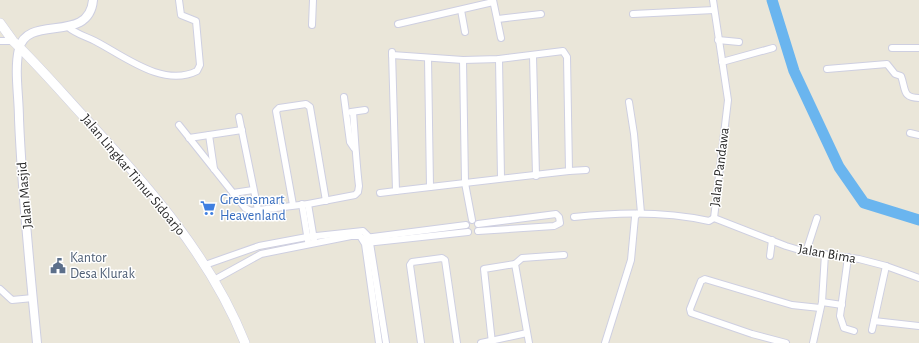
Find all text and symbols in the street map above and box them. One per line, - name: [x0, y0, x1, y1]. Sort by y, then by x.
- street label: Jalan Lingkar Timur Sidoarjo: [78, 112, 188, 238]
- street label: Jalan Pandawa: [708, 126, 732, 207]
- street label: Jalan Masjid: [15, 161, 35, 229]
- place label: Greensmart Heavenland: [220, 193, 286, 223]
- supermarket icon: Greensmart Heavenland: [199, 199, 217, 217]
- street label: Jalan Bima: [797, 242, 858, 266]
- place label: Kantor Desa Klurak: [70, 251, 135, 281]
- public building icon: Kantor Desa Klurak: [49, 257, 67, 275]

